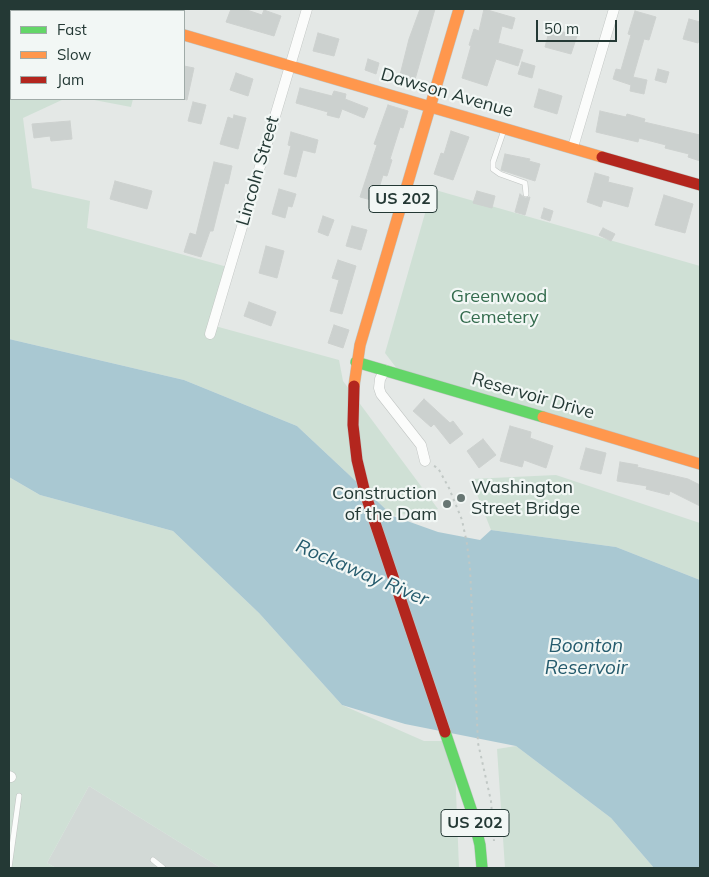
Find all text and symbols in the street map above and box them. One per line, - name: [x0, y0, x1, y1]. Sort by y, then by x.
- legend: [10, 10, 185, 100]
- scale bar: [539, 10, 620, 42]
- text: 50 m: [544, 19, 579, 38]
- text: Fast: [57, 20, 87, 39]
- text: Slow: [57, 45, 91, 64]
- street label: Dawson Avenue: [378, 64, 516, 122]
- text: Jam: [57, 70, 84, 89]
- street label: Lincoln Street: [232, 114, 284, 228]
- road number: US 202: [369, 185, 437, 212]
- park label: Greenwood Cemetery: [451, 286, 547, 328]
- street label: Reservoir Drive: [469, 368, 597, 424]
- place label: Washington Street Bridge: [471, 477, 580, 520]
- place label: Construction of the Dam: [332, 483, 437, 526]
- marker: Washington Street Bridge: [455, 492, 467, 504]
- marker: Construction of the Dam: [441, 498, 453, 510]
- water label: Rockaway River: [292, 535, 432, 611]
- water label: Boonton Reservoir: [545, 635, 627, 679]
- road number: US 202: [441, 810, 509, 836]

